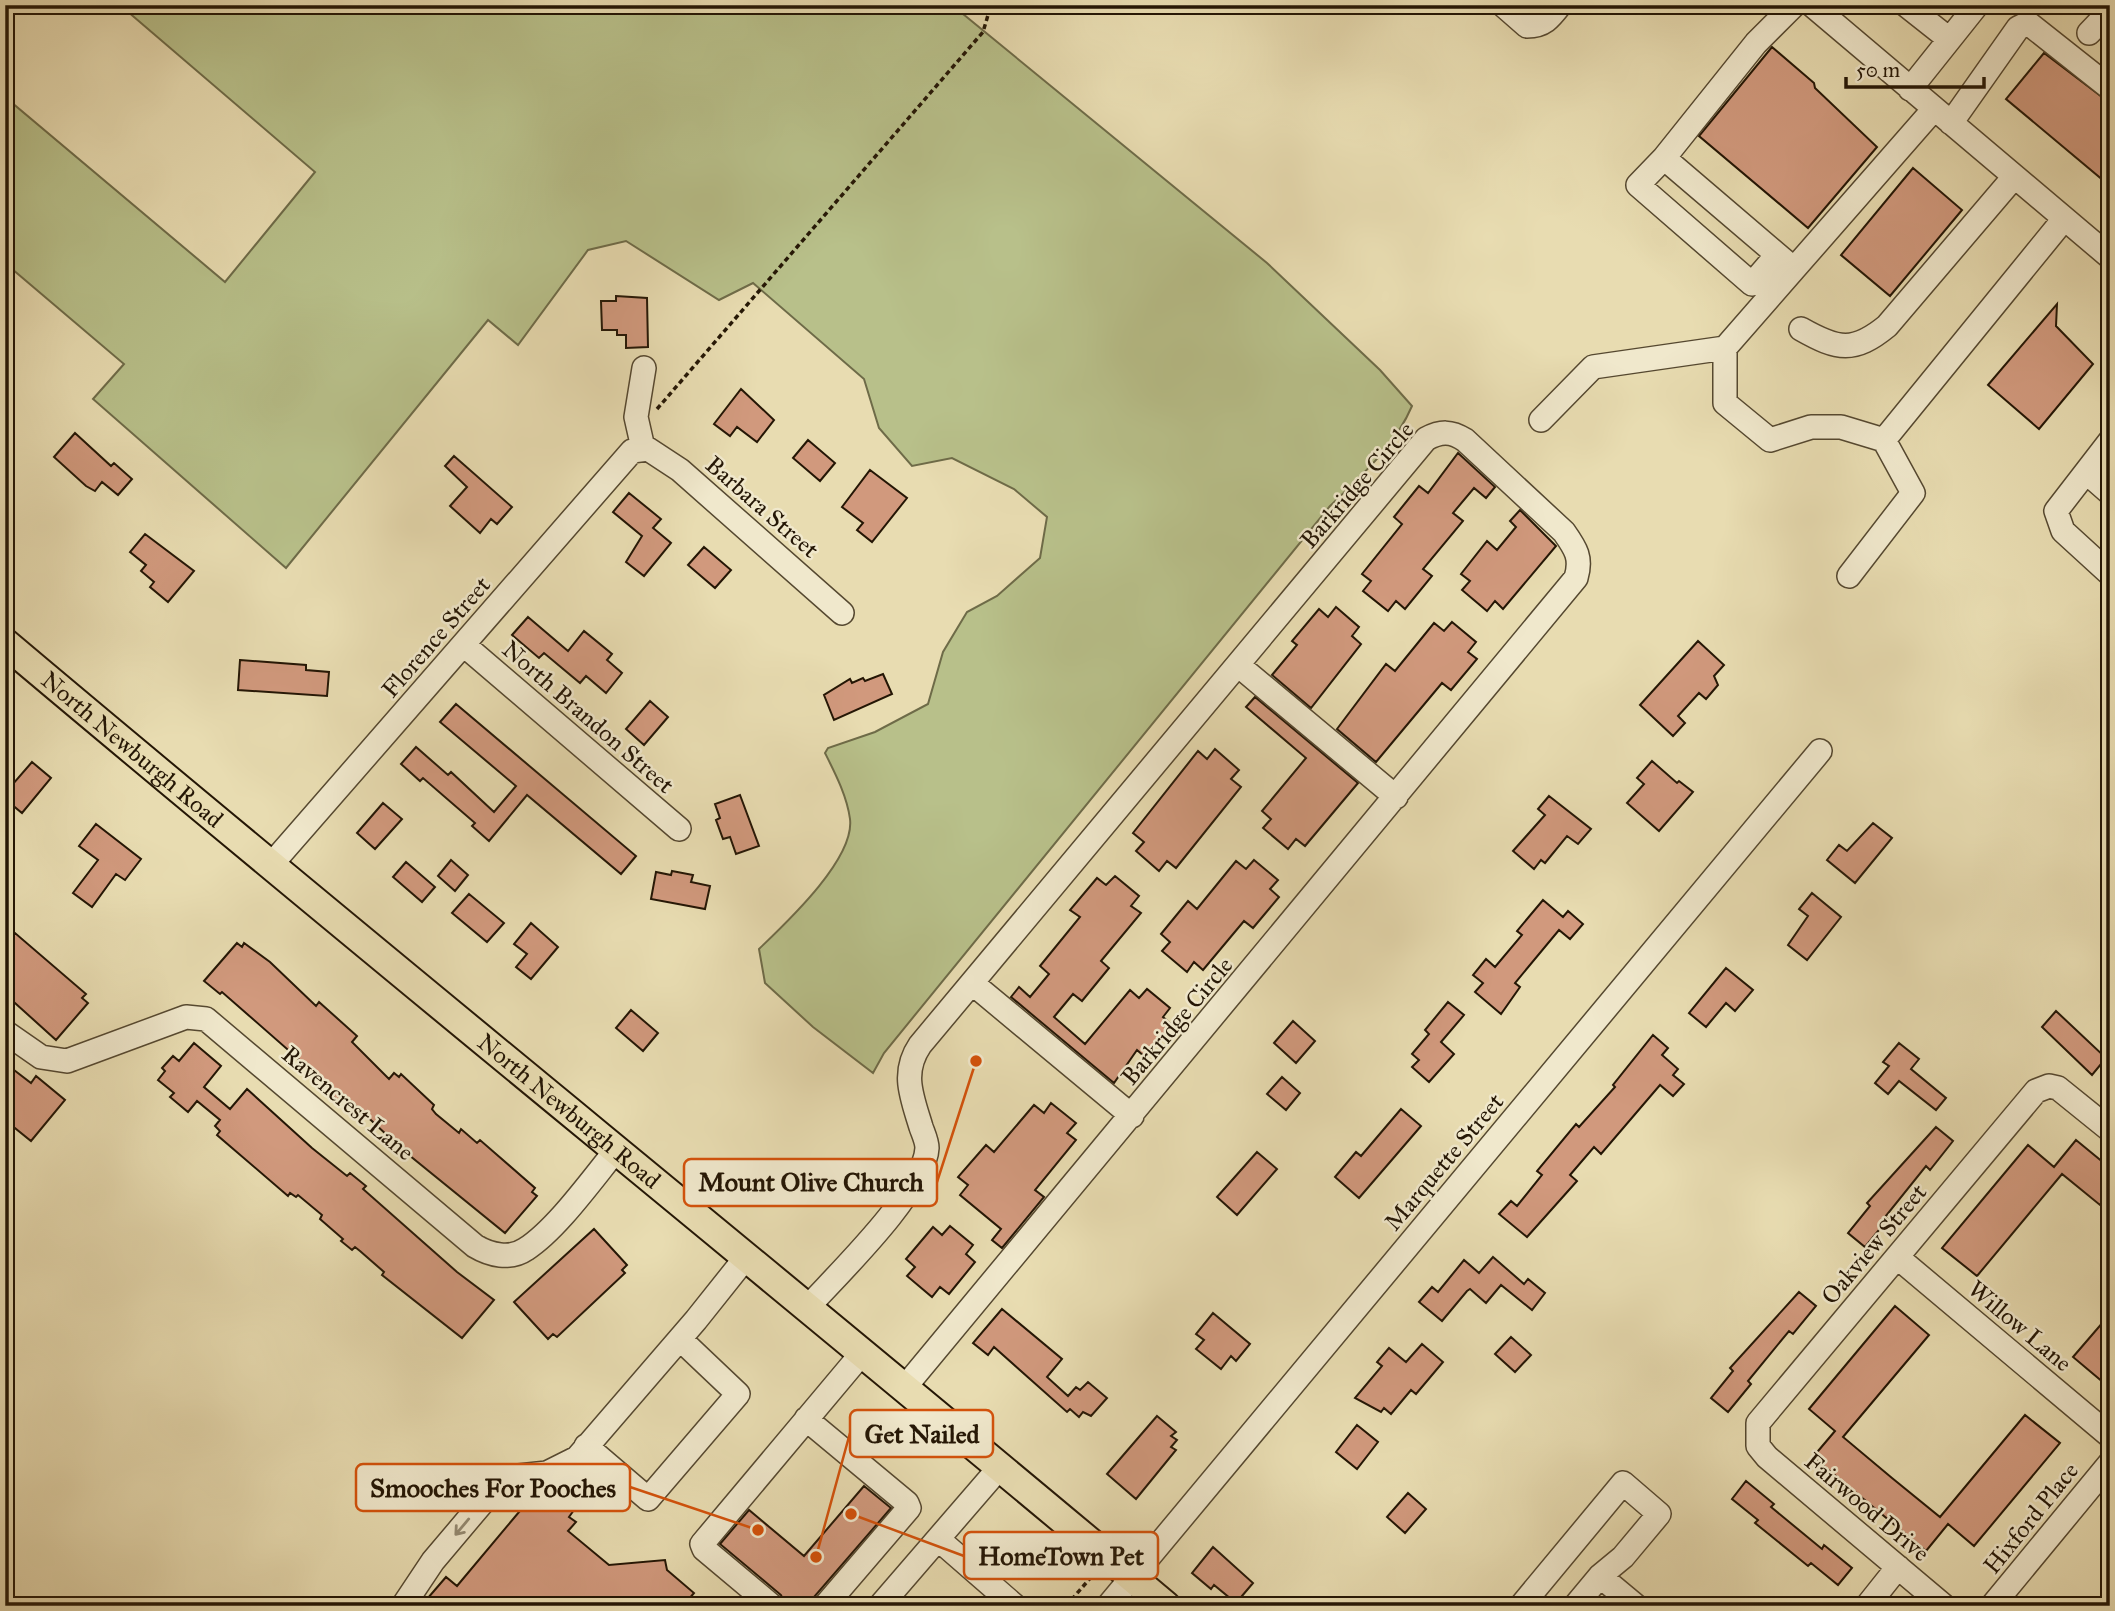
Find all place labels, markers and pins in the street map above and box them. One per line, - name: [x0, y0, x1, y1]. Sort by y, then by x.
- callout: Mount Olive Church: [684, 1159, 937, 1206]
- callout: Get Nailed: [850, 1410, 993, 1457]
- callout: Smooches For Pooches: [356, 1464, 630, 1511]
- callout: HomeTown Pet: [964, 1532, 1158, 1579]

